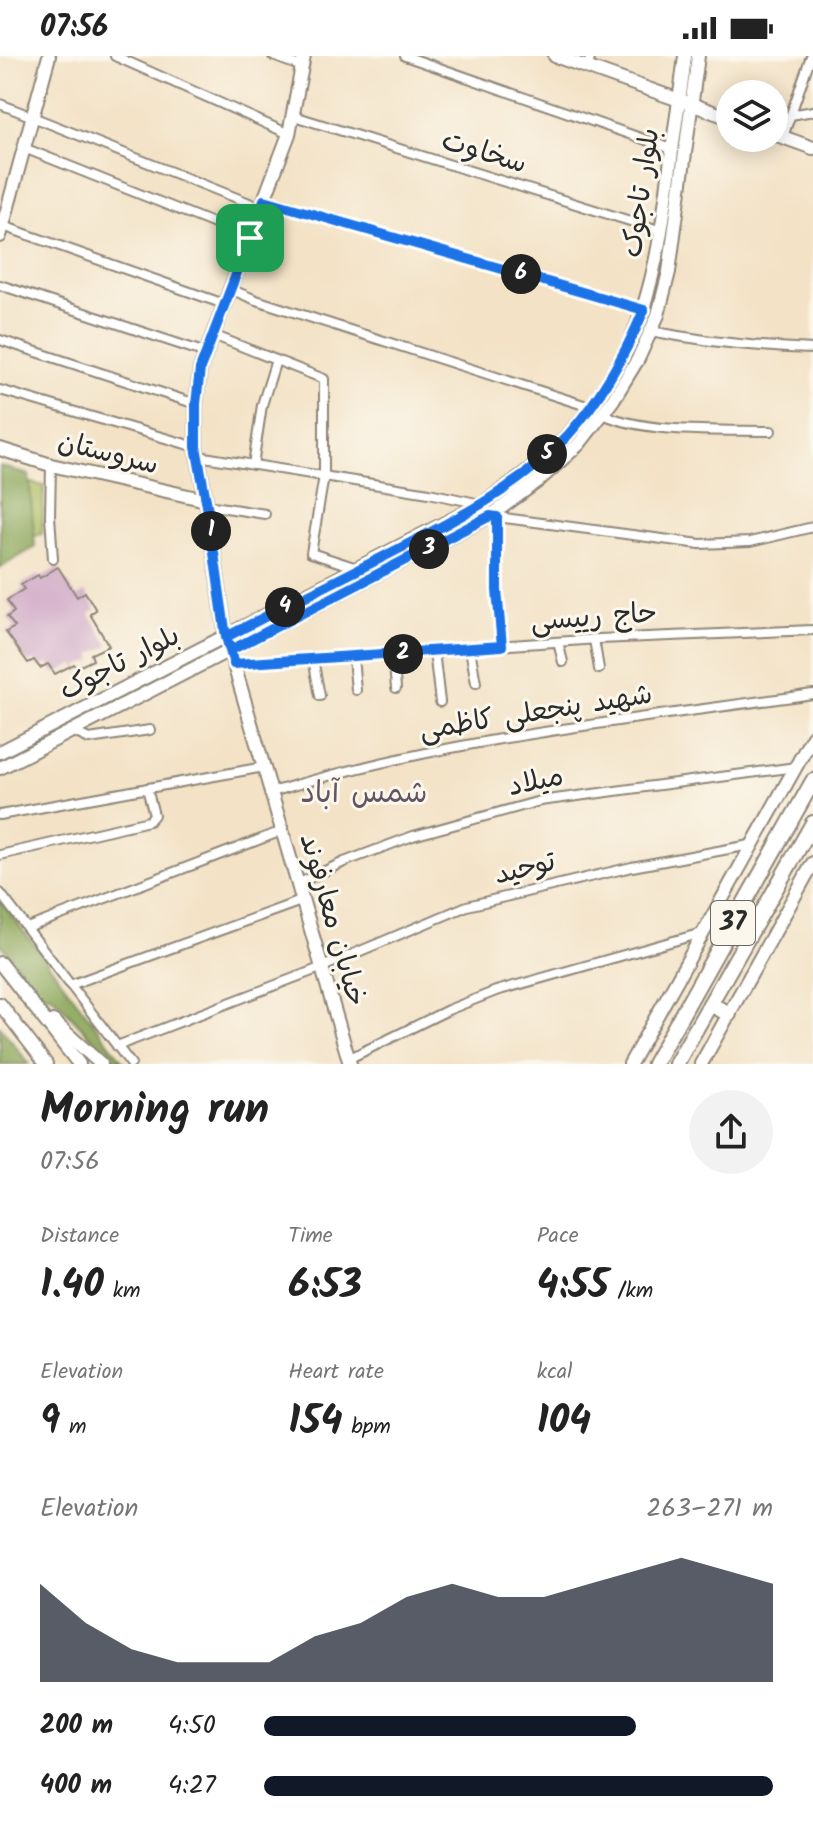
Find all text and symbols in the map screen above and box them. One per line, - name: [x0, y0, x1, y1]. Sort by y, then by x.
- text: 07:56: [40, 4, 108, 52]
- map controls: [716, 80, 788, 152]
- button: layers: [716, 80, 788, 152]
- street label: سخاوت: [436, 119, 532, 187]
- street label: بلوار تاجوک: [611, 125, 673, 261]
- pin: [216, 204, 284, 272]
- icon: arrive: [228, 216, 272, 260]
- pin: 6: [501, 254, 541, 294]
- text: 6: [515, 256, 527, 291]
- street label: سروستان: [53, 420, 163, 488]
- pin: 5: [527, 434, 567, 474]
- text: 5: [541, 436, 553, 471]
- pin: 1: [191, 511, 231, 551]
- text: 1: [208, 513, 214, 548]
- pin: 3: [409, 529, 449, 569]
- text: 3: [423, 531, 435, 566]
- pin: 4: [265, 587, 305, 627]
- text: 4: [279, 589, 291, 624]
- street label: حاج رییسی: [529, 591, 659, 645]
- street label: بلوار تاجوک: [52, 614, 188, 714]
- pin: 2: [383, 634, 423, 674]
- text: 2: [397, 636, 409, 671]
- street label: شهید پنجعلی کاظمی: [416, 672, 656, 754]
- street label: میلاد: [504, 754, 568, 810]
- district label: شمس آباد: [300, 770, 428, 818]
- street label: خیابان معارفوند: [286, 828, 378, 1012]
- street label: توحید: [489, 839, 561, 898]
- road number: 37: [711, 901, 755, 945]
- text: Morning run: [40, 1076, 269, 1146]
- button: share: [689, 1090, 773, 1174]
- text: 07:56: [40, 1141, 100, 1183]
- text: Distance: [40, 1219, 119, 1254]
- text: Time: [288, 1219, 333, 1254]
- text: Pace: [537, 1219, 579, 1254]
- text: 1.40: [40, 1254, 104, 1318]
- text: 6:53: [288, 1254, 362, 1318]
- text: 4:55: [537, 1254, 609, 1318]
- text: km: [104, 1274, 141, 1309]
- text: /km: [609, 1274, 653, 1309]
- text: Elevation: [40, 1355, 123, 1390]
- text: Heart rate: [288, 1355, 384, 1390]
- text: kcal: [537, 1355, 572, 1390]
- text: 9: [40, 1390, 60, 1454]
- text: 154: [288, 1390, 342, 1454]
- text: 104: [537, 1390, 591, 1454]
- text: m: [60, 1410, 87, 1445]
- text: bpm: [342, 1410, 391, 1445]
- text: Elevation: [40, 1488, 138, 1530]
- text: 263–271 m: [646, 1488, 773, 1530]
- text: 200 m: [40, 1705, 113, 1747]
- text: 4:50: [168, 1705, 216, 1747]
- text: 400 m: [40, 1765, 112, 1807]
- text: 4:27: [168, 1765, 216, 1807]

